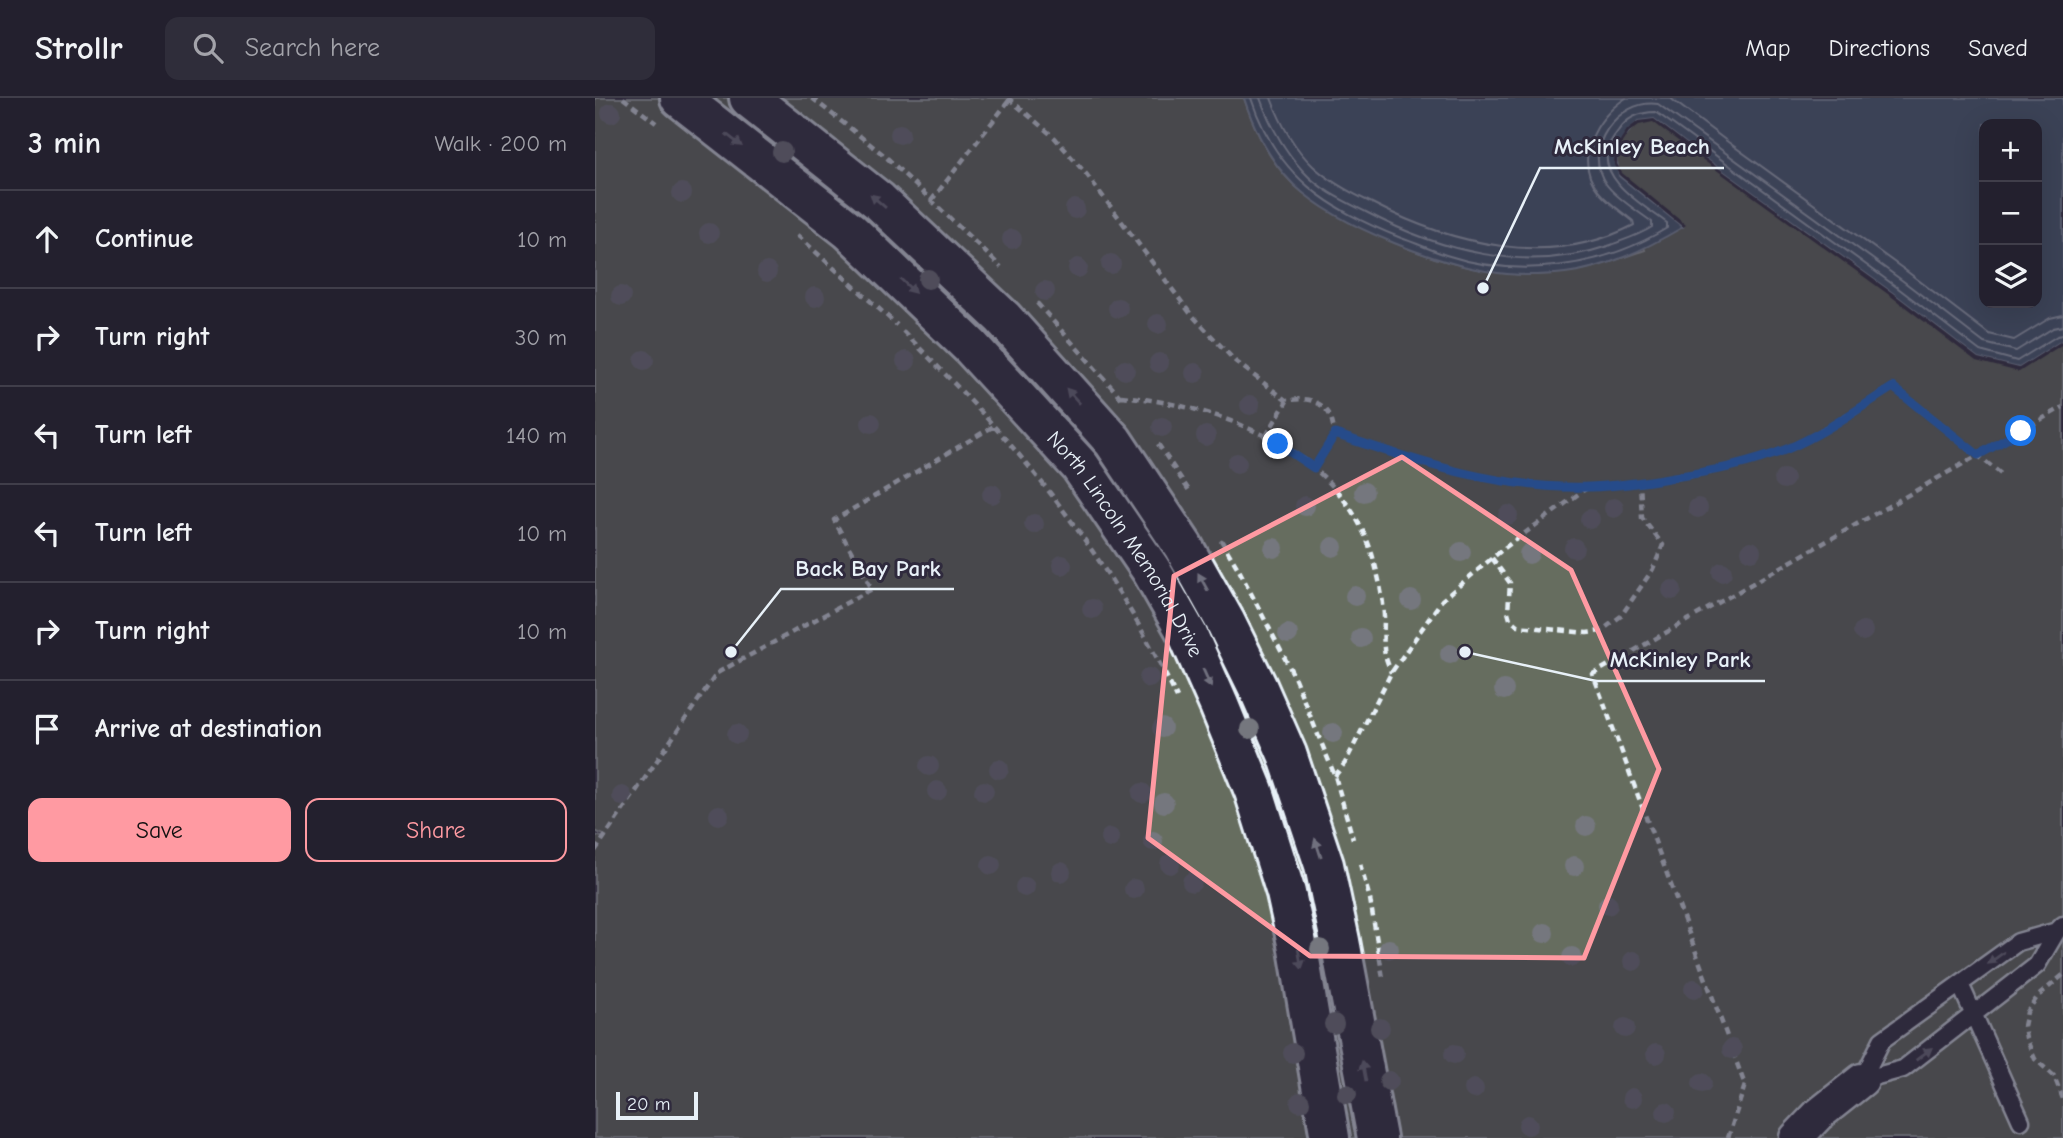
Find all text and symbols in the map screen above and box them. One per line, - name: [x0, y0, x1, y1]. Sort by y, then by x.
- search box: [165, 17, 655, 80]
- text: Strollr: [35, 29, 123, 67]
- icon: search: [189, 29, 227, 67]
- text: Search here: [245, 33, 380, 63]
- text: Map: [1745, 34, 1791, 62]
- text: Directions: [1829, 34, 1930, 62]
- text: Saved: [1968, 34, 2028, 62]
- map controls: [1979, 119, 2042, 308]
- button: +: [1979, 119, 2042, 182]
- callout: McKinley Beach: [1540, 124, 1724, 168]
- text: 3 min: [28, 126, 101, 161]
- text: Walk · 200 m: [434, 130, 567, 157]
- one-way arrow: [724, 133, 742, 148]
- text: McKinley Beach: [1554, 133, 1710, 160]
- button: −: [1979, 182, 2042, 245]
- one-way arrow: [870, 194, 887, 209]
- icon: ahead: [28, 220, 66, 258]
- text: Continue: [95, 224, 193, 254]
- text: 10 m: [517, 226, 567, 253]
- button: layers: [1979, 245, 2042, 308]
- one-way arrow: [899, 278, 916, 294]
- icon: right: [28, 318, 66, 356]
- text: Turn right: [95, 322, 209, 352]
- text: 30 m: [515, 324, 567, 351]
- one-way arrow: [1066, 388, 1082, 405]
- route start: [2005, 415, 2036, 446]
- icon: left: [28, 416, 66, 454]
- text: Turn left: [95, 420, 192, 450]
- text: 140 m: [506, 422, 567, 449]
- street label: North Lincoln Memorial Drive: [1042, 426, 1208, 661]
- route end: [1262, 428, 1293, 459]
- icon: left: [28, 514, 66, 552]
- text: Turn left: [95, 518, 192, 548]
- text: 10 m: [517, 520, 567, 547]
- callout: Back Bay Park: [781, 545, 954, 589]
- text: Back Bay Park: [795, 555, 941, 582]
- one-way arrow: [1197, 572, 1209, 592]
- icon: right: [28, 612, 66, 650]
- text: Turn right: [95, 616, 209, 646]
- text: 10 m: [517, 618, 567, 645]
- callout: McKinley Park: [1596, 637, 1765, 681]
- text: McKinley Park: [1610, 646, 1750, 673]
- one-way arrow: [1201, 668, 1213, 688]
- icon: arrive: [28, 710, 66, 748]
- text: Arrive at destination: [95, 714, 322, 744]
- button: Save: [28, 798, 291, 862]
- button: Share: [305, 798, 567, 862]
- one-way arrow: [1312, 838, 1323, 859]
- one-way arrow: [1295, 949, 1306, 971]
- one-way arrow: [1987, 951, 2005, 965]
- one-way arrow: [1914, 1046, 1932, 1061]
- one-way arrow: [1358, 1060, 1369, 1082]
- scale bar: [616, 1089, 698, 1121]
- text: 20 m: [627, 1093, 671, 1115]

